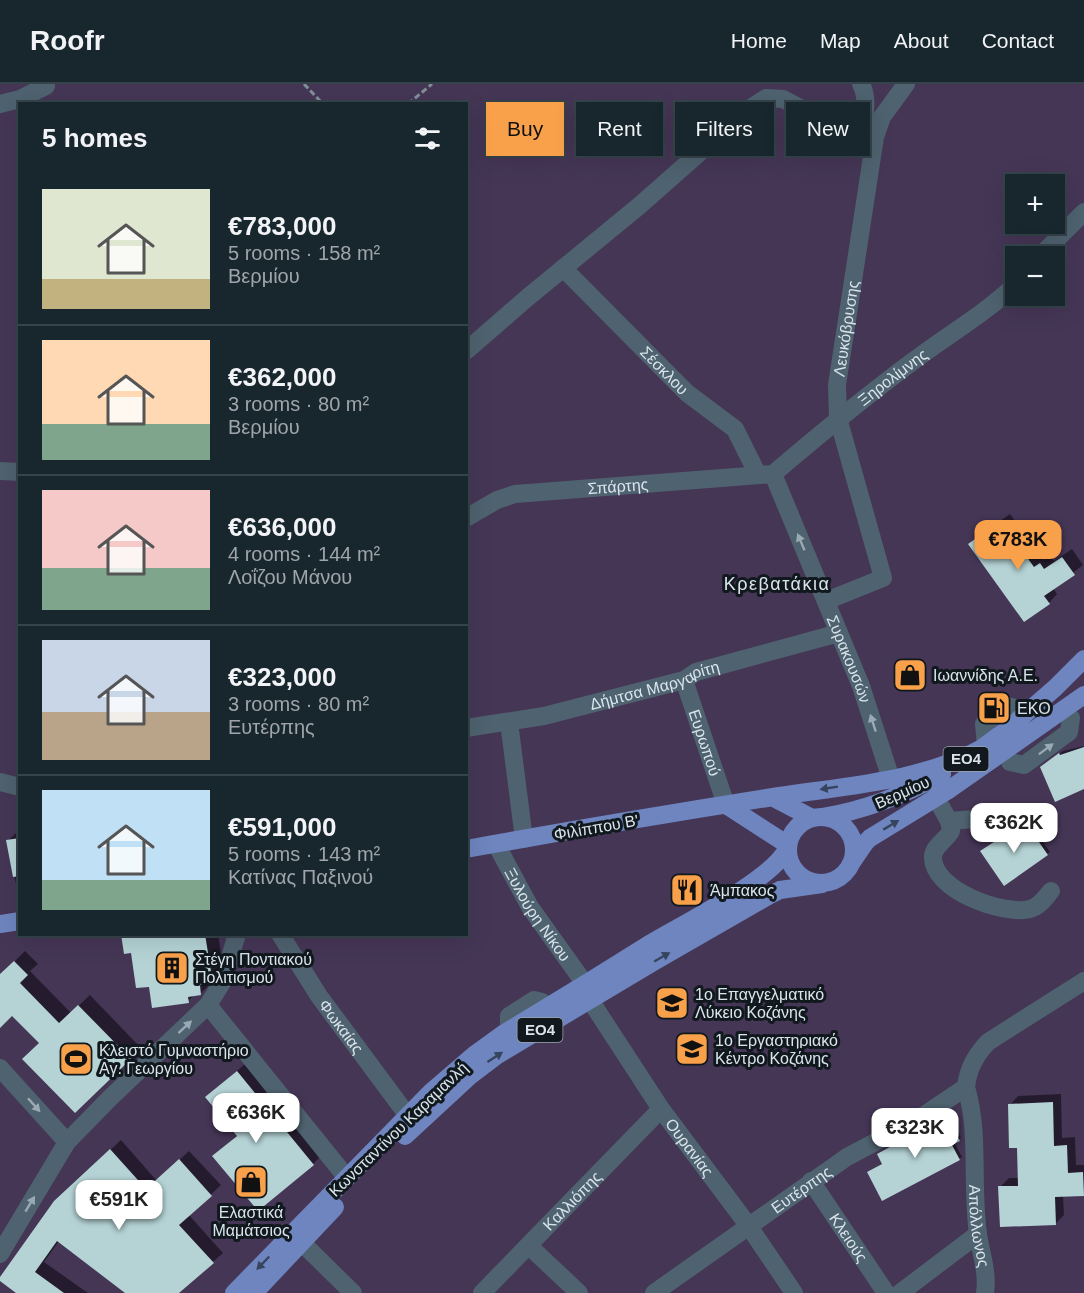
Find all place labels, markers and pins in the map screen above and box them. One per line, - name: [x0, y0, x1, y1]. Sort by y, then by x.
- pin: €783K: [976, 520, 1060, 571]
- shop icon: Ιωαννίδης Α.Ε.: [892, 657, 928, 693]
- place label: Ιωαννίδης Α.Ε.: [933, 667, 1038, 684]
- fuel station icon: EKO: [976, 690, 1012, 726]
- place label: EKO: [1017, 700, 1051, 717]
- pin: €362K: [972, 803, 1056, 854]
- restaurant icon: Άμπακος: [669, 872, 705, 908]
- place label: Άμπακος: [710, 882, 775, 899]
- building icon: Στέγη Ποντιακού Πολιτισμού: [154, 950, 190, 986]
- place label: Στέγη Ποντιακού Πολιτισμού: [195, 951, 312, 986]
- school or university icon: 1ο Επαγγελματικό Λύκειο Κοζάνης: [654, 985, 690, 1021]
- place label: 1ο Επαγγελματικό Λύκειο Κοζάνης: [695, 986, 824, 1022]
- school or university icon: 1ο Εργαστηριακό Κέντρο Κοζάνης: [674, 1031, 710, 1067]
- place label: 1ο Εργαστηριακό Κέντρο Κοζάνης: [715, 1032, 838, 1068]
- sports icon: Κλειστό Γυμναστήριο Αγ. Γεωργίου: [58, 1041, 94, 1077]
- place label: Κλειστό Γυμναστήριο Αγ. Γεωργίου: [99, 1042, 249, 1077]
- pin: €636K: [214, 1093, 298, 1144]
- pin: €323K: [873, 1108, 957, 1159]
- shop icon: Ελαστικά Μαμάτσιος: [233, 1164, 269, 1200]
- pin: €591K: [77, 1180, 161, 1231]
- place label: Ελαστικά Μαμάτσιος: [212, 1204, 290, 1239]

